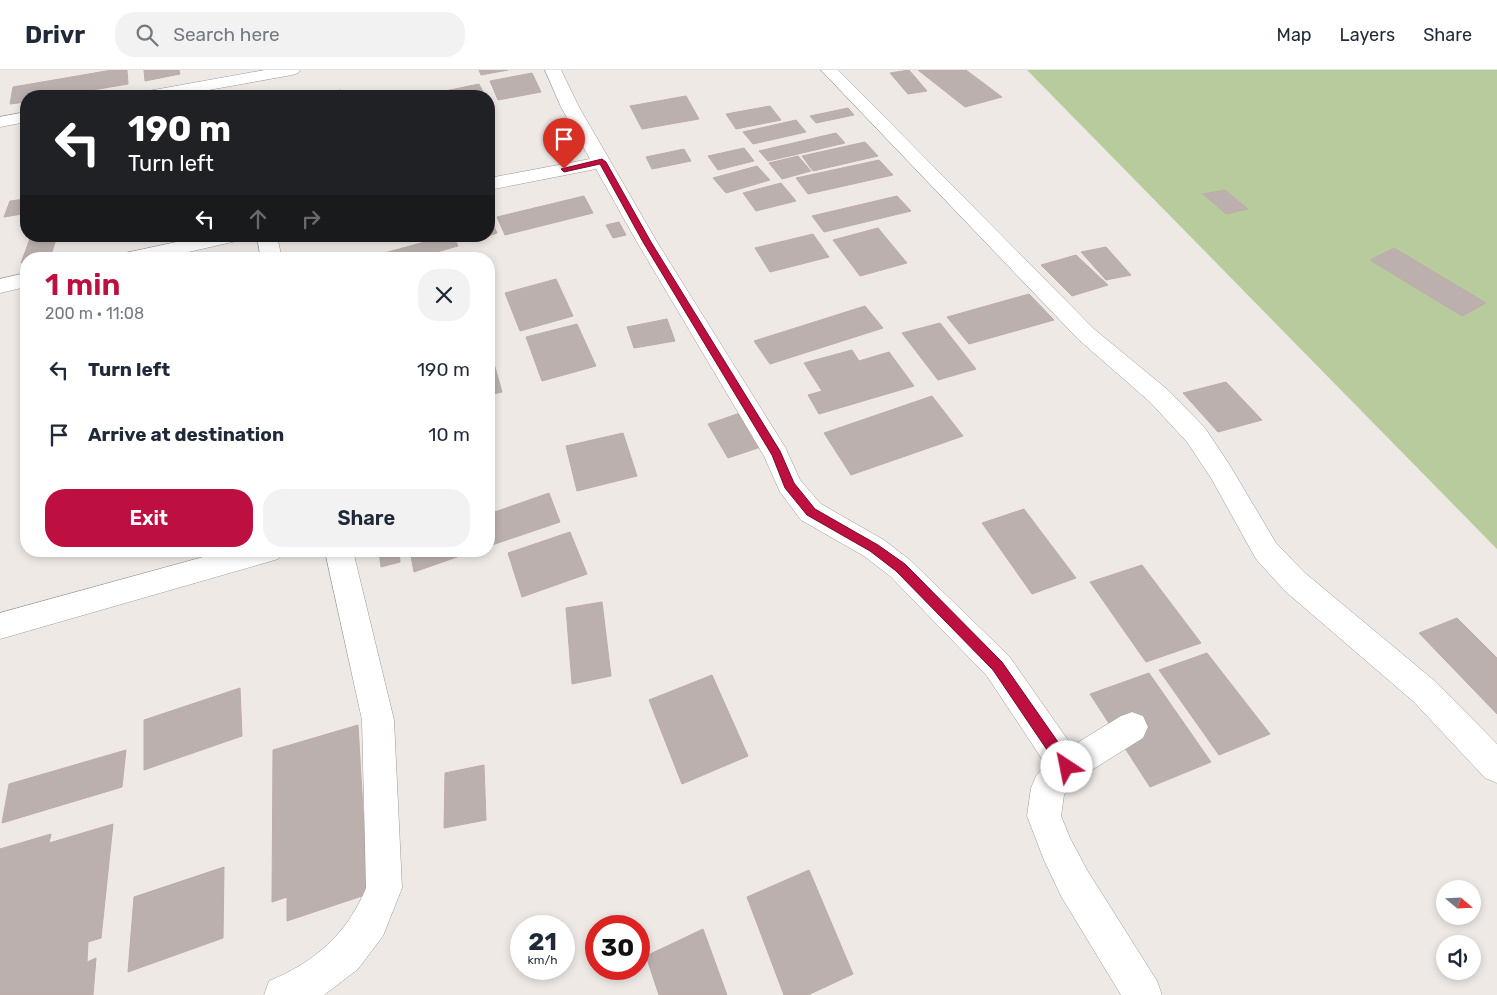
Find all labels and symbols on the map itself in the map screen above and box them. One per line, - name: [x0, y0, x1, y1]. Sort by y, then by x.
- pin: [543, 118, 585, 169]
- position arrow: [1040, 740, 1092, 792]
- north arrow: [1436, 880, 1481, 925]
- speed limit sign: 30: [585, 915, 650, 980]

